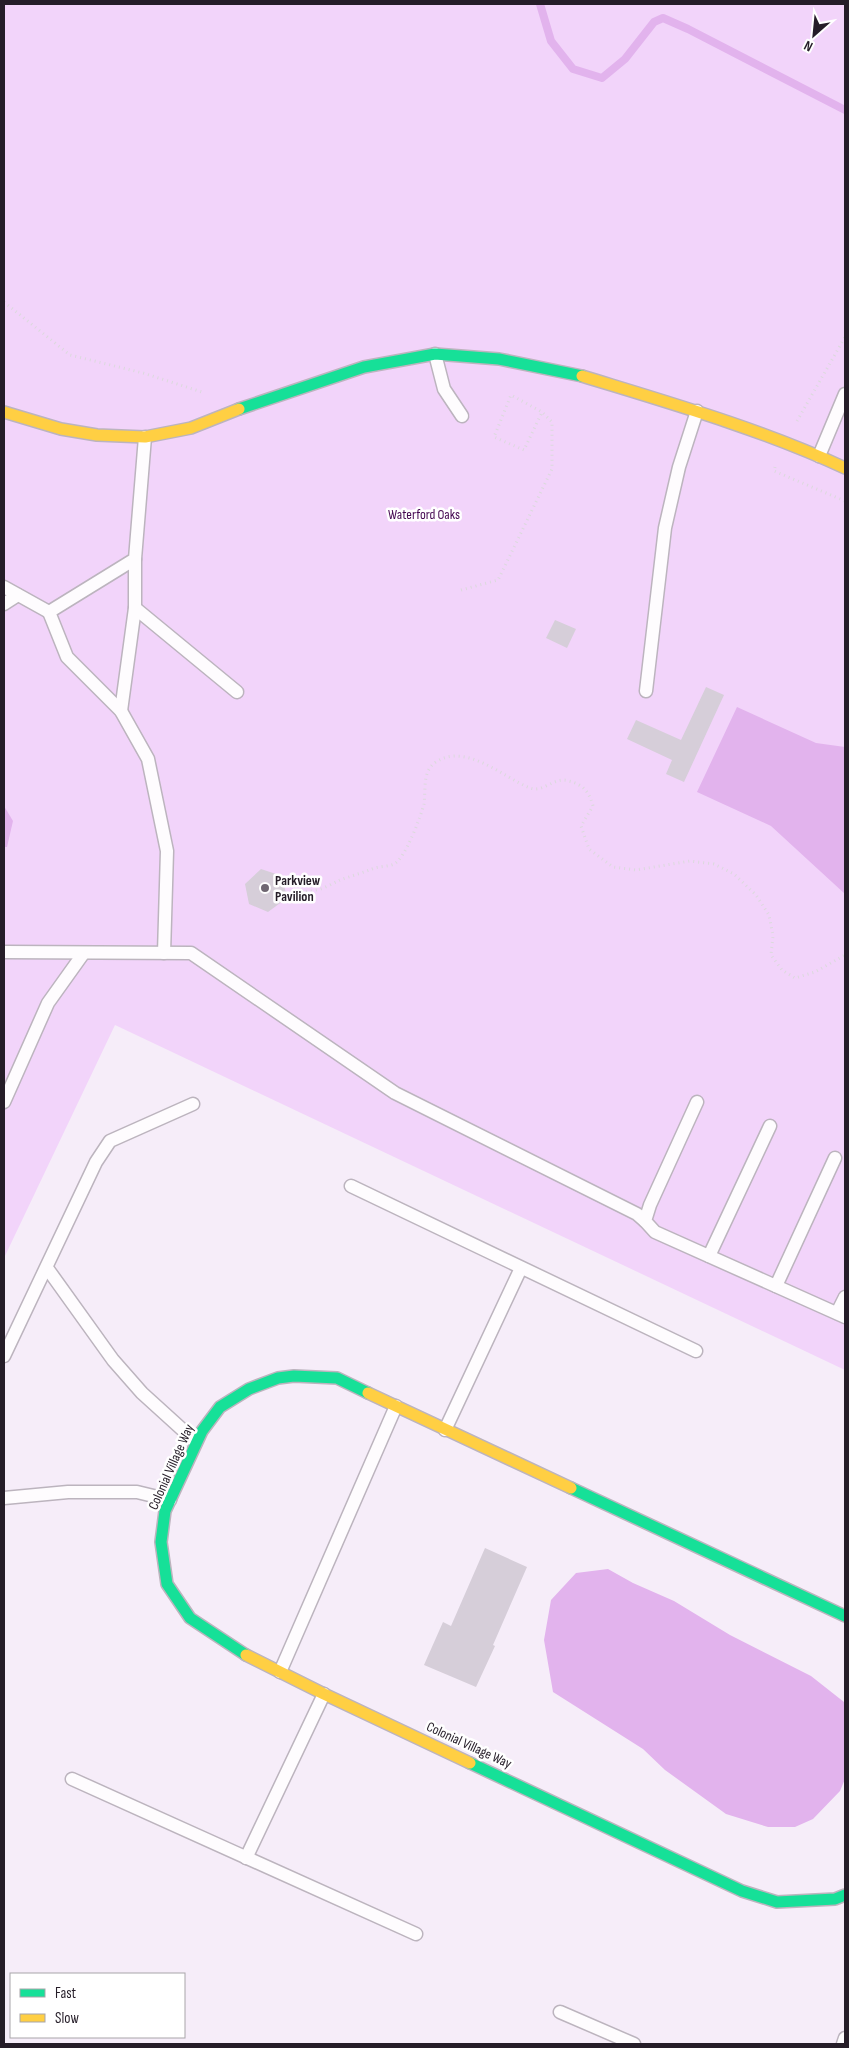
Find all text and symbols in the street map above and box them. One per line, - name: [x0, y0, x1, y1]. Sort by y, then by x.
- north arrow: [789, 10, 839, 60]
- text: N: [801, 37, 816, 55]
- park label: Waterford Oaks: [388, 506, 460, 523]
- place label: Parkview Pavilion: [275, 872, 321, 905]
- marker: Parkview Pavilion: [259, 882, 271, 894]
- street label: Colonial Village Way: [145, 1421, 198, 1512]
- street label: Colonial Village Way: [424, 1718, 515, 1772]
- legend: [10, 1973, 185, 2038]
- text: Fast: [55, 1984, 77, 2003]
- text: Slow: [55, 2009, 79, 2028]

